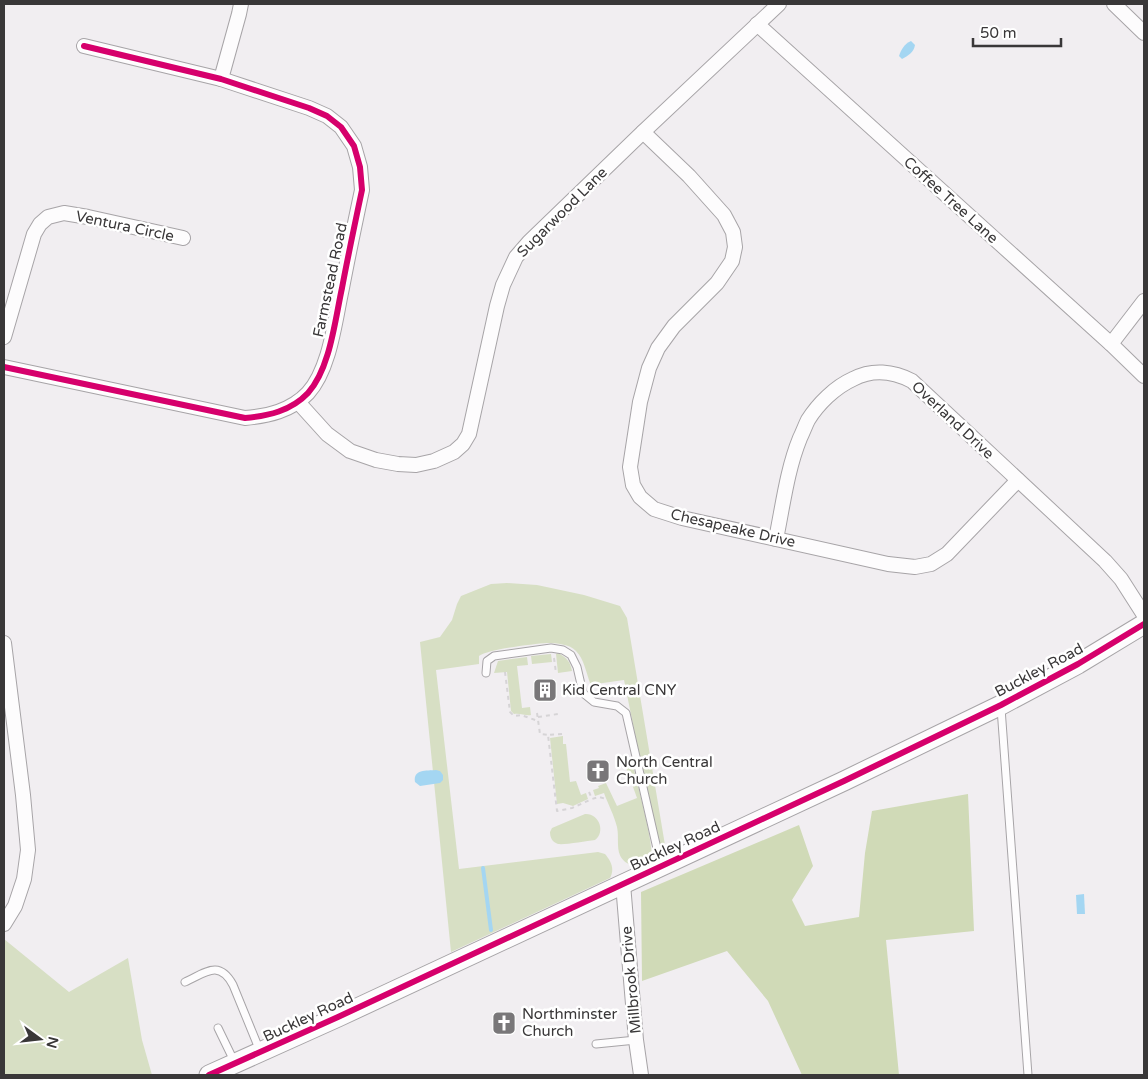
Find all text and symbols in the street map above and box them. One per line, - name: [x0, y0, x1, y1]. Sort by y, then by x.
- scale bar: [973, 15, 1060, 47]
- text: 50 m: [980, 24, 1017, 42]
- street label: Coffee Tree Lane: [900, 153, 1002, 247]
- street label: Sugarwood Lane: [513, 163, 611, 261]
- street label: Ventura Circle: [74, 207, 176, 245]
- street label: Farmstead Road: [309, 221, 351, 339]
- street label: Overland Drive: [908, 377, 998, 463]
- street label: Chesapeake Drive: [669, 505, 797, 551]
- street label: Buckley Road: [992, 639, 1086, 701]
- building icon: Kid Central CNY: [532, 677, 558, 703]
- place label: Kid Central CNY: [562, 681, 677, 699]
- place label: North Central Church: [616, 753, 713, 788]
- church icon: North Central Church: [585, 758, 611, 784]
- street label: Buckley Road: [627, 817, 723, 875]
- street label: Millbrook Drive: [617, 926, 645, 1034]
- street label: Buckley Road: [260, 988, 356, 1046]
- place label: Northminster Church: [522, 1005, 617, 1040]
- church icon: Northminster Church: [491, 1010, 517, 1036]
- north arrow: [15, 1014, 65, 1064]
- text: N: [42, 1035, 62, 1050]

